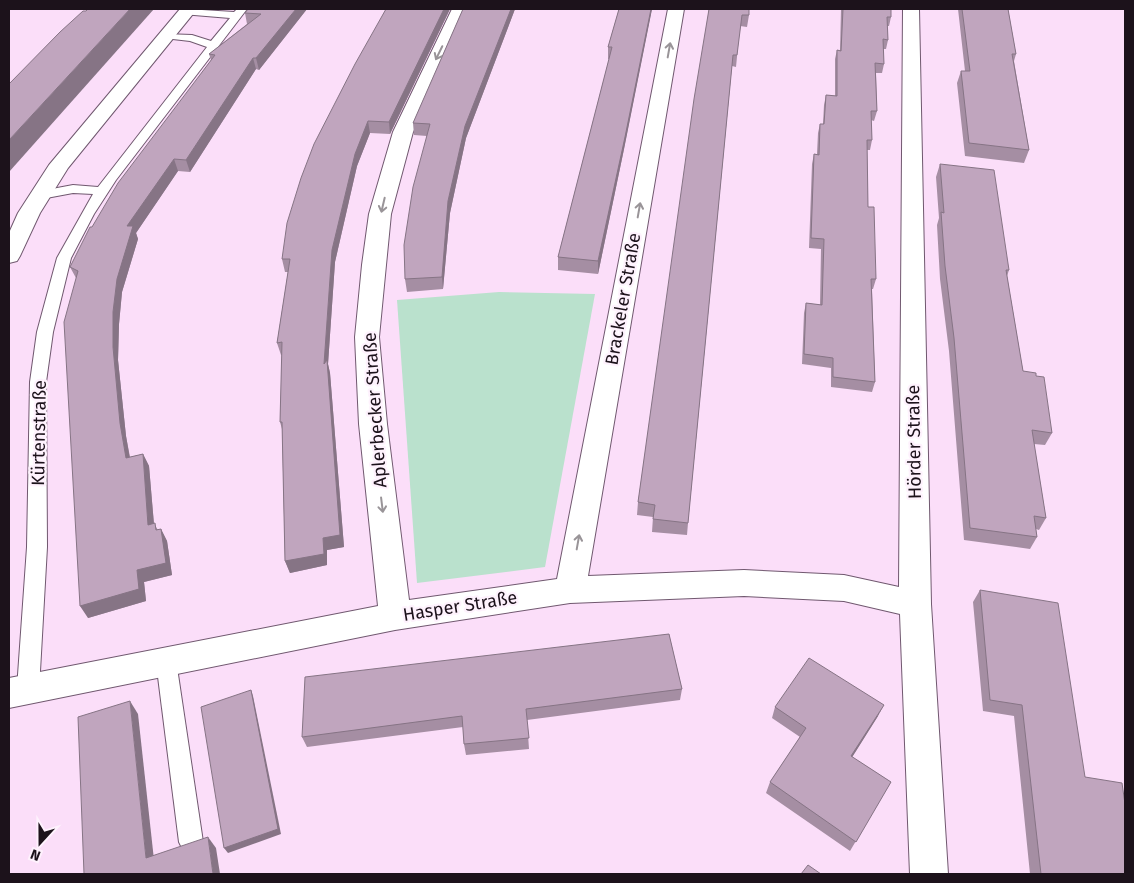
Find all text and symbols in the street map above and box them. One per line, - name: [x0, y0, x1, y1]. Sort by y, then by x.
- one-way arrow: [664, 42, 674, 58]
- one-way arrow: [434, 45, 443, 60]
- one-way arrow: [377, 196, 387, 212]
- one-way arrow: [635, 202, 645, 218]
- street label: Brackeler Straße: [601, 231, 645, 367]
- street label: Aplerbecker Straße: [359, 332, 391, 488]
- street label: Kürtenstraße: [27, 380, 51, 486]
- street label: Hörder Straße: [902, 385, 926, 499]
- one-way arrow: [377, 497, 387, 513]
- one-way arrow: [574, 534, 584, 550]
- street label: Hasper Straße: [401, 586, 519, 626]
- north arrow: [15, 818, 65, 868]
- text: N: [28, 845, 43, 864]

